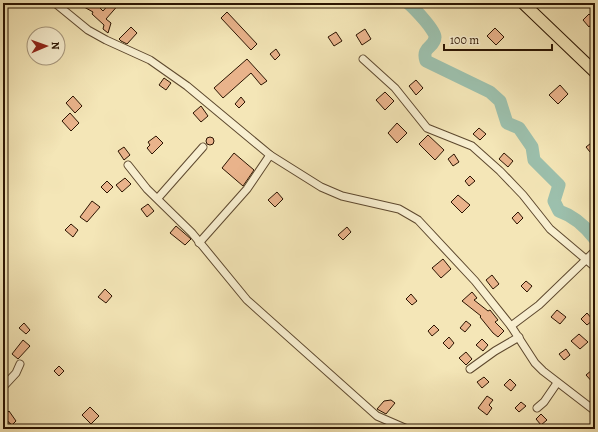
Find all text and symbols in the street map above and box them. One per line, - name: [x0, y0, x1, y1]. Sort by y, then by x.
- north arrow: [26, 26, 66, 66]
- scale bar: [444, 26, 552, 52]
- text: 100 m: [450, 32, 479, 48]
- text: N: [48, 41, 63, 50]

